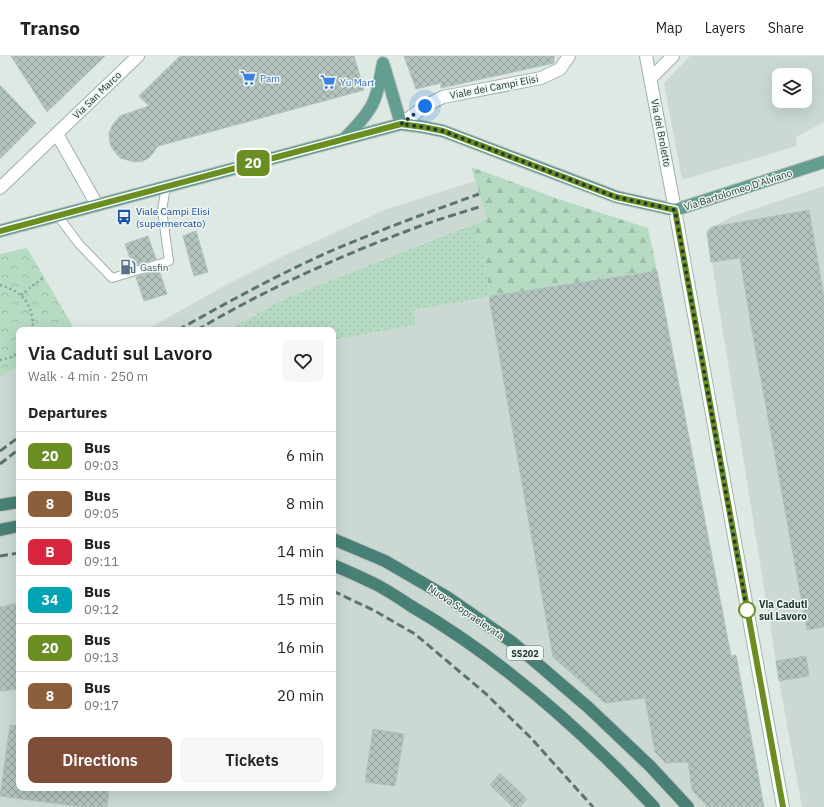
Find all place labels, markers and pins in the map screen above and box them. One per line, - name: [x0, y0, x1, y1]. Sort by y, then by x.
- supermarket icon: Pam: [239, 69, 257, 87]
- place label: Pam: [260, 72, 280, 85]
- supermarket icon: Yu Mart: [319, 73, 337, 91]
- place label: Yu Mart: [340, 76, 375, 89]
- place label: Viale Campi Elisi (supermercato): [136, 205, 210, 230]
- bus stop icon: Viale Campi Elisi (supermercato): [115, 208, 133, 226]
- fuel station icon: Gasfin: [119, 258, 137, 276]
- place label: Gasfin: [140, 261, 168, 274]
- place label: Via Caduti sul Lavoro: [759, 598, 807, 623]
- marker: Via Caduti sul Lavoro: [738, 601, 756, 619]

